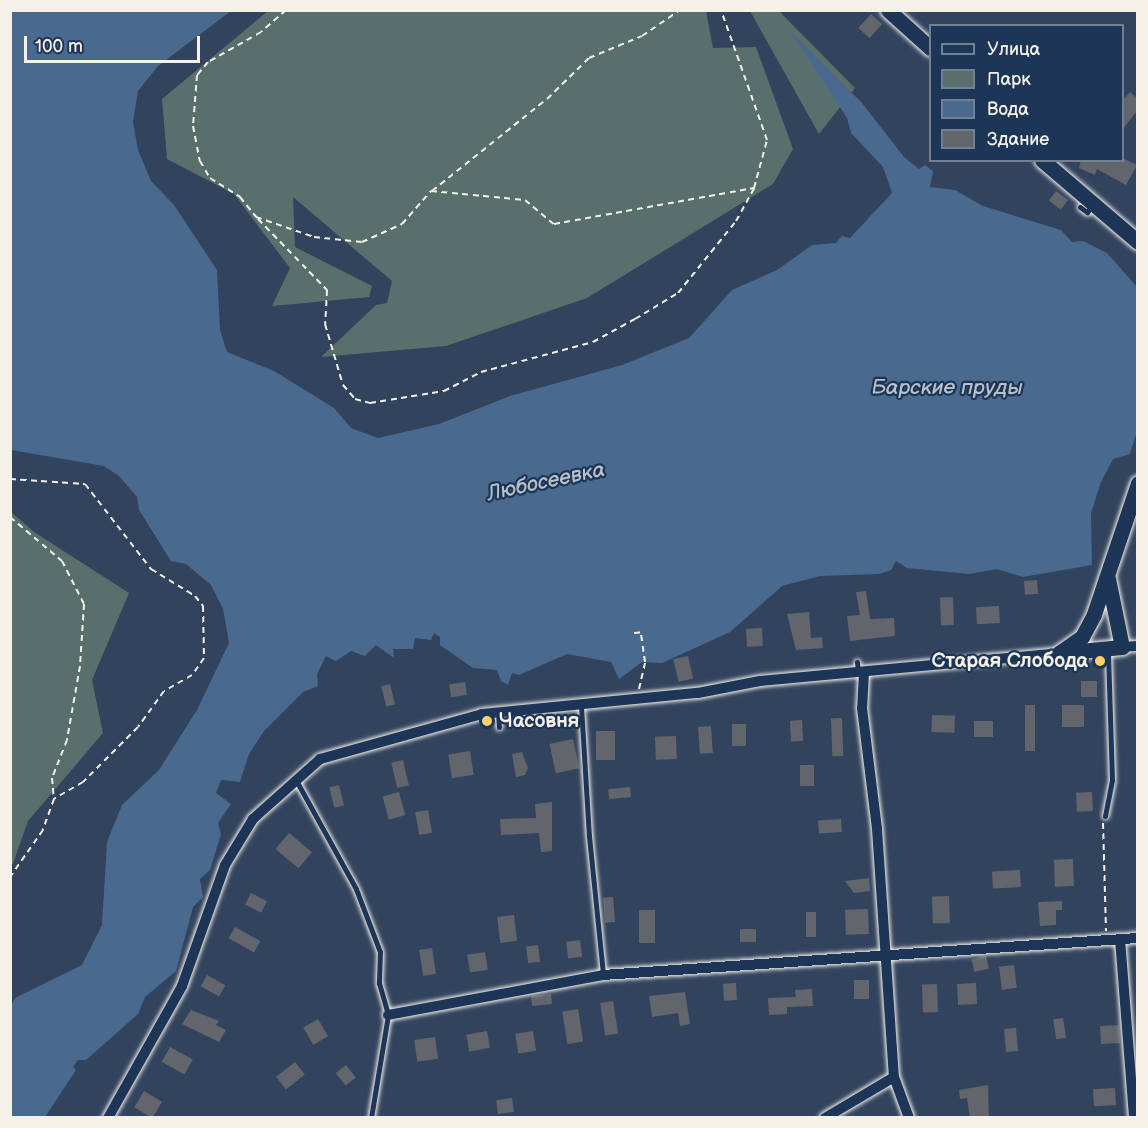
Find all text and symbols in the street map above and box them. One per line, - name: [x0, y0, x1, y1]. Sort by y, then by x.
- scale bar: [27, 24, 202, 62]
- legend: [929, 24, 1124, 162]
- text: 100 m: [35, 36, 83, 57]
- text: Улица: [987, 39, 1040, 60]
- text: Парк: [987, 69, 1031, 90]
- text: Вода: [987, 99, 1029, 120]
- text: Здание: [987, 129, 1049, 150]
- water label: Барские пруды: [872, 375, 1022, 401]
- water label: Любосеевка: [485, 457, 607, 507]
- place label: Старая Слобода: [932, 649, 1088, 673]
- marker: Старая Слобода: [1093, 654, 1107, 668]
- place label: Часовня: [499, 709, 579, 733]
- marker: Часовня: [480, 714, 494, 728]

